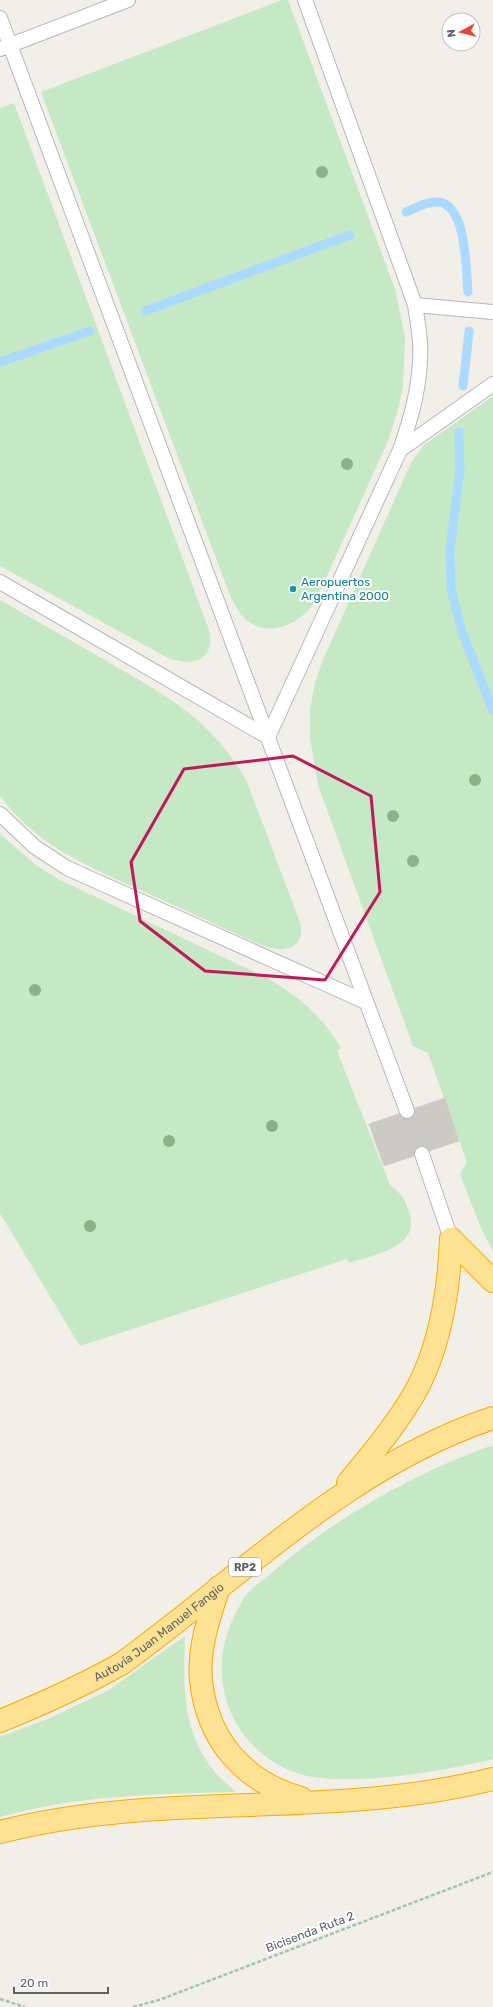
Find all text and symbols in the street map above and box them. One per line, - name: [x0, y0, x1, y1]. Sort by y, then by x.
- north arrow: [441, 12, 481, 52]
- text: N: [445, 28, 459, 38]
- place label: Aeropuertos Argentina 2000: [301, 575, 389, 603]
- marker: Aeropuertos Argentina 2000: [288, 584, 298, 594]
- road number: RP2: [229, 1558, 261, 1576]
- street label: Autovía Juan Manuel Fangio: [91, 1580, 227, 1684]
- street label: Bicisenda Ruta 2: [264, 1909, 356, 1955]
- scale bar: [14, 1969, 108, 1995]
- text: 20 m: [20, 1976, 48, 1990]

